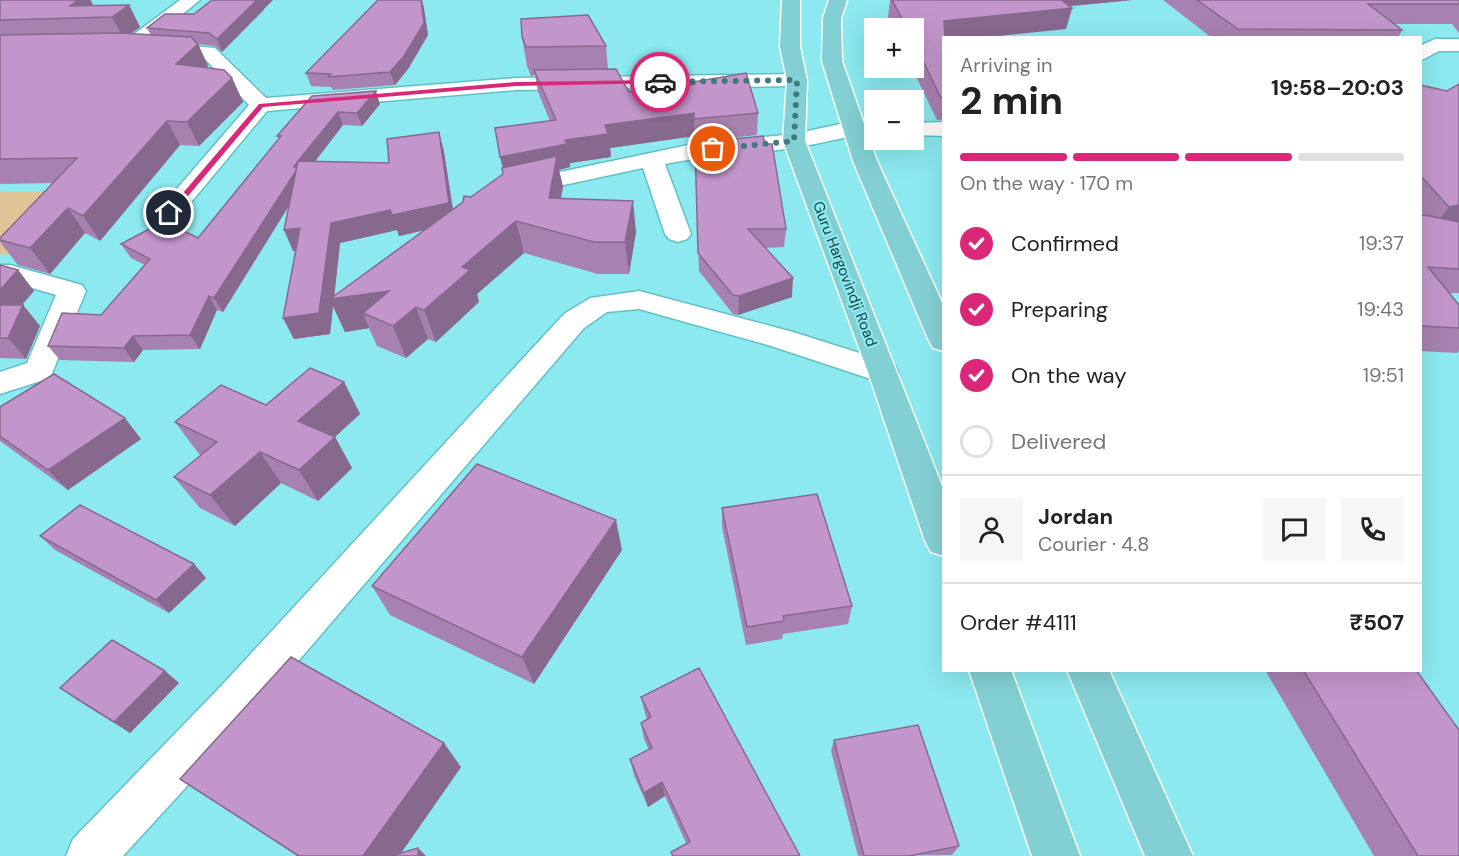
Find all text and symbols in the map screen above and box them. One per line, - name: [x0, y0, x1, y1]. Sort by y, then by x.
- map controls: [864, 18, 924, 150]
- button: +: [864, 18, 924, 78]
- courier: [630, 52, 690, 112]
- text: Arriving in: [960, 52, 1052, 78]
- icon: car: [644, 66, 677, 99]
- text: 19:58–20:03: [1271, 73, 1404, 102]
- text: 2 min: [960, 75, 1063, 126]
- button: −: [864, 90, 924, 150]
- pin: [687, 123, 738, 174]
- icon: bag: [696, 132, 729, 165]
- text: On the way · 170 m: [960, 170, 1133, 196]
- pin: [143, 187, 194, 238]
- icon: home: [152, 196, 185, 229]
- street label: Guru Hargovindji Road: [808, 198, 882, 350]
- icon: check: [960, 227, 993, 260]
- text: Confirmed: [1011, 229, 1119, 258]
- text: 19:37: [1359, 230, 1404, 256]
- icon: check: [960, 293, 993, 326]
- text: Preparing: [1011, 295, 1108, 324]
- text: 19:43: [1357, 296, 1404, 322]
- icon: check: [960, 359, 993, 392]
- text: On the way: [1011, 361, 1126, 390]
- text: 19:51: [1363, 362, 1404, 388]
- text: Delivered: [1011, 427, 1106, 456]
- button: person: [960, 498, 1023, 561]
- button: chat: [1263, 498, 1326, 561]
- button: phone: [1341, 498, 1404, 561]
- text: Jordan: [1038, 502, 1113, 531]
- text: Courier · 4.8: [1038, 531, 1149, 557]
- text: Order #4111: [960, 608, 1077, 637]
- text: ₹507: [1350, 608, 1404, 637]

